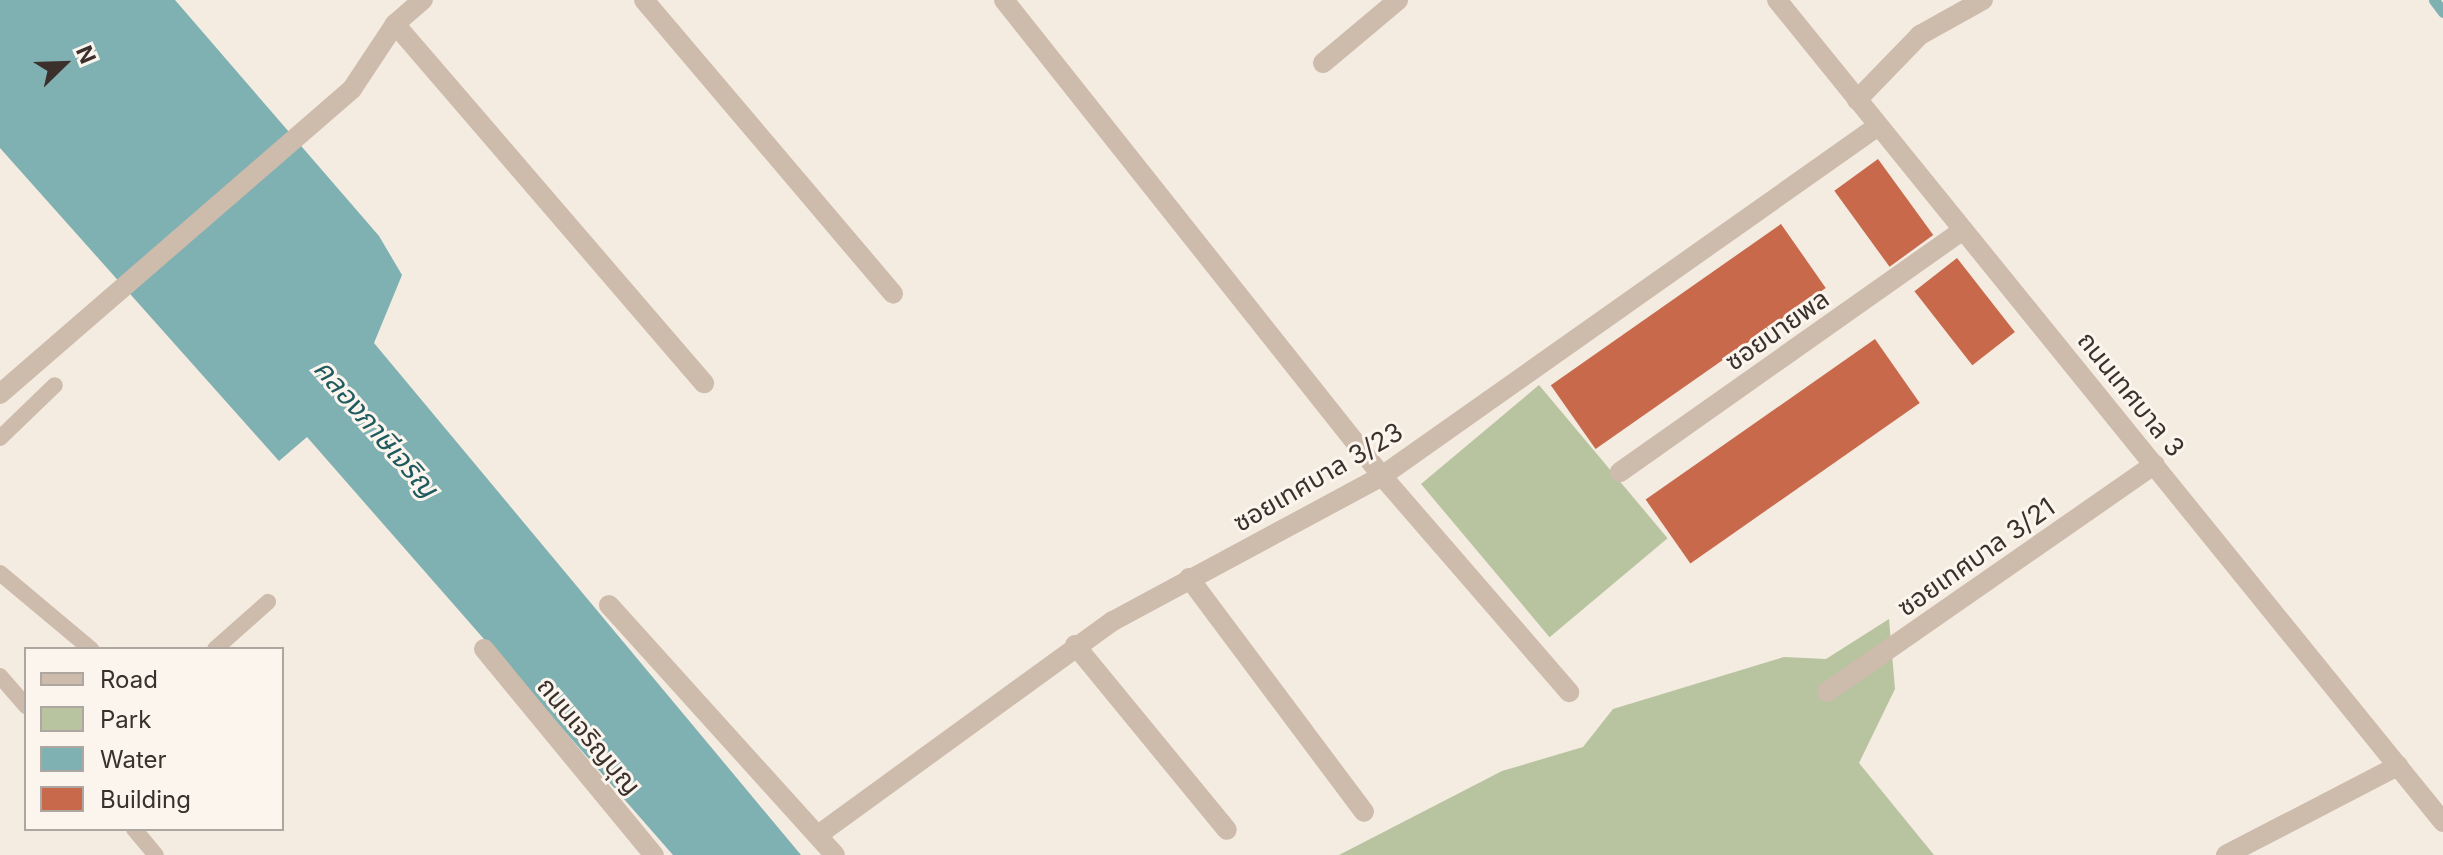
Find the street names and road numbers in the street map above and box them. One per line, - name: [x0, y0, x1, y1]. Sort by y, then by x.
- street label: ซอยนายพล: [1719, 283, 1835, 377]
- street label: ถนนเทศบาล 3: [2071, 325, 2191, 463]
- street label: ซอยเทศบาล 3/23: [1228, 416, 1408, 538]
- street label: ซอยเทศบาล 3/21: [1891, 491, 2061, 623]
- street label: ถนนเจริญบุญ: [531, 671, 647, 801]

